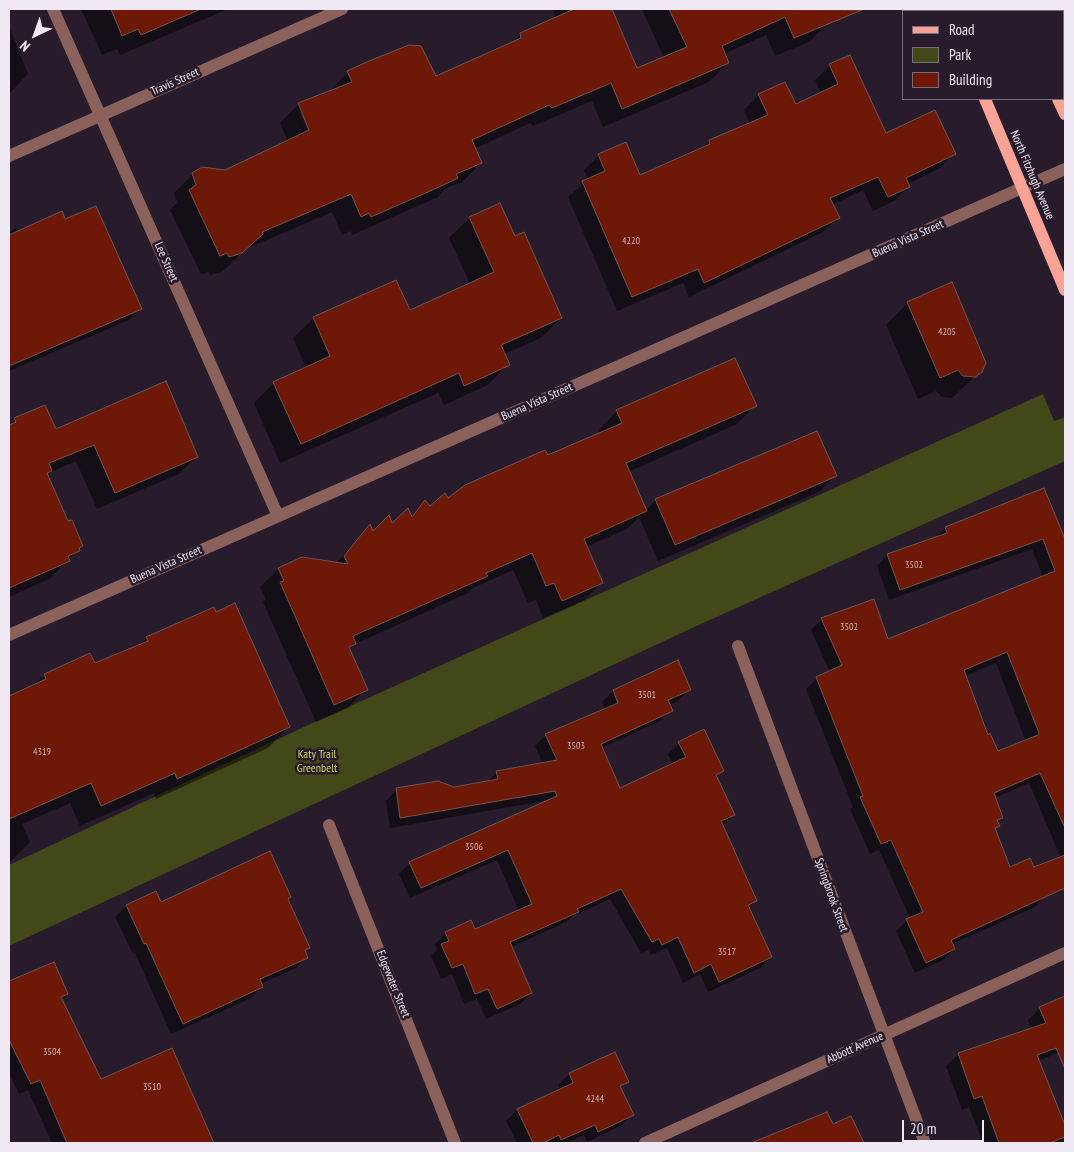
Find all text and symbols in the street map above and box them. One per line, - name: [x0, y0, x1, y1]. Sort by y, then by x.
- north arrow: [10, 10, 60, 60]
- legend: [902, 10, 1064, 100]
- text: Road: [949, 20, 975, 39]
- text: N: [16, 37, 34, 55]
- text: Park: [949, 45, 971, 64]
- street label: Travis Street: [149, 65, 201, 99]
- text: Building: [949, 70, 992, 89]
- street label: North Fitzhugh Avenue: [1007, 128, 1057, 222]
- street label: Buena Vista Street: [870, 217, 946, 261]
- house number: 4220: [622, 235, 640, 247]
- street label: Lee Street: [151, 240, 181, 284]
- house number: 4205: [938, 326, 956, 338]
- street label: Buena Vista Street: [499, 380, 575, 424]
- street label: Buena Vista Street: [128, 543, 204, 587]
- house number: 3502: [905, 559, 923, 571]
- house number: 3502: [840, 621, 858, 633]
- house number: 3501: [638, 689, 656, 701]
- house number: 3503: [567, 740, 585, 752]
- house number: 4319: [33, 746, 51, 758]
- park label: Katy Trail Greenbelt: [297, 748, 337, 776]
- house number: 3506: [465, 841, 483, 853]
- street label: Springbrook Street: [811, 856, 851, 934]
- house number: 3517: [718, 946, 736, 958]
- street label: Edgewater Street: [373, 948, 413, 1020]
- street label: Abbott Avenue: [824, 1029, 886, 1067]
- house number: 3504: [43, 1046, 61, 1058]
- house number: 3510: [143, 1081, 161, 1093]
- house number: 4244: [586, 1093, 604, 1105]
- scale bar: [904, 1110, 986, 1142]
- text: 20 m: [910, 1119, 936, 1138]

